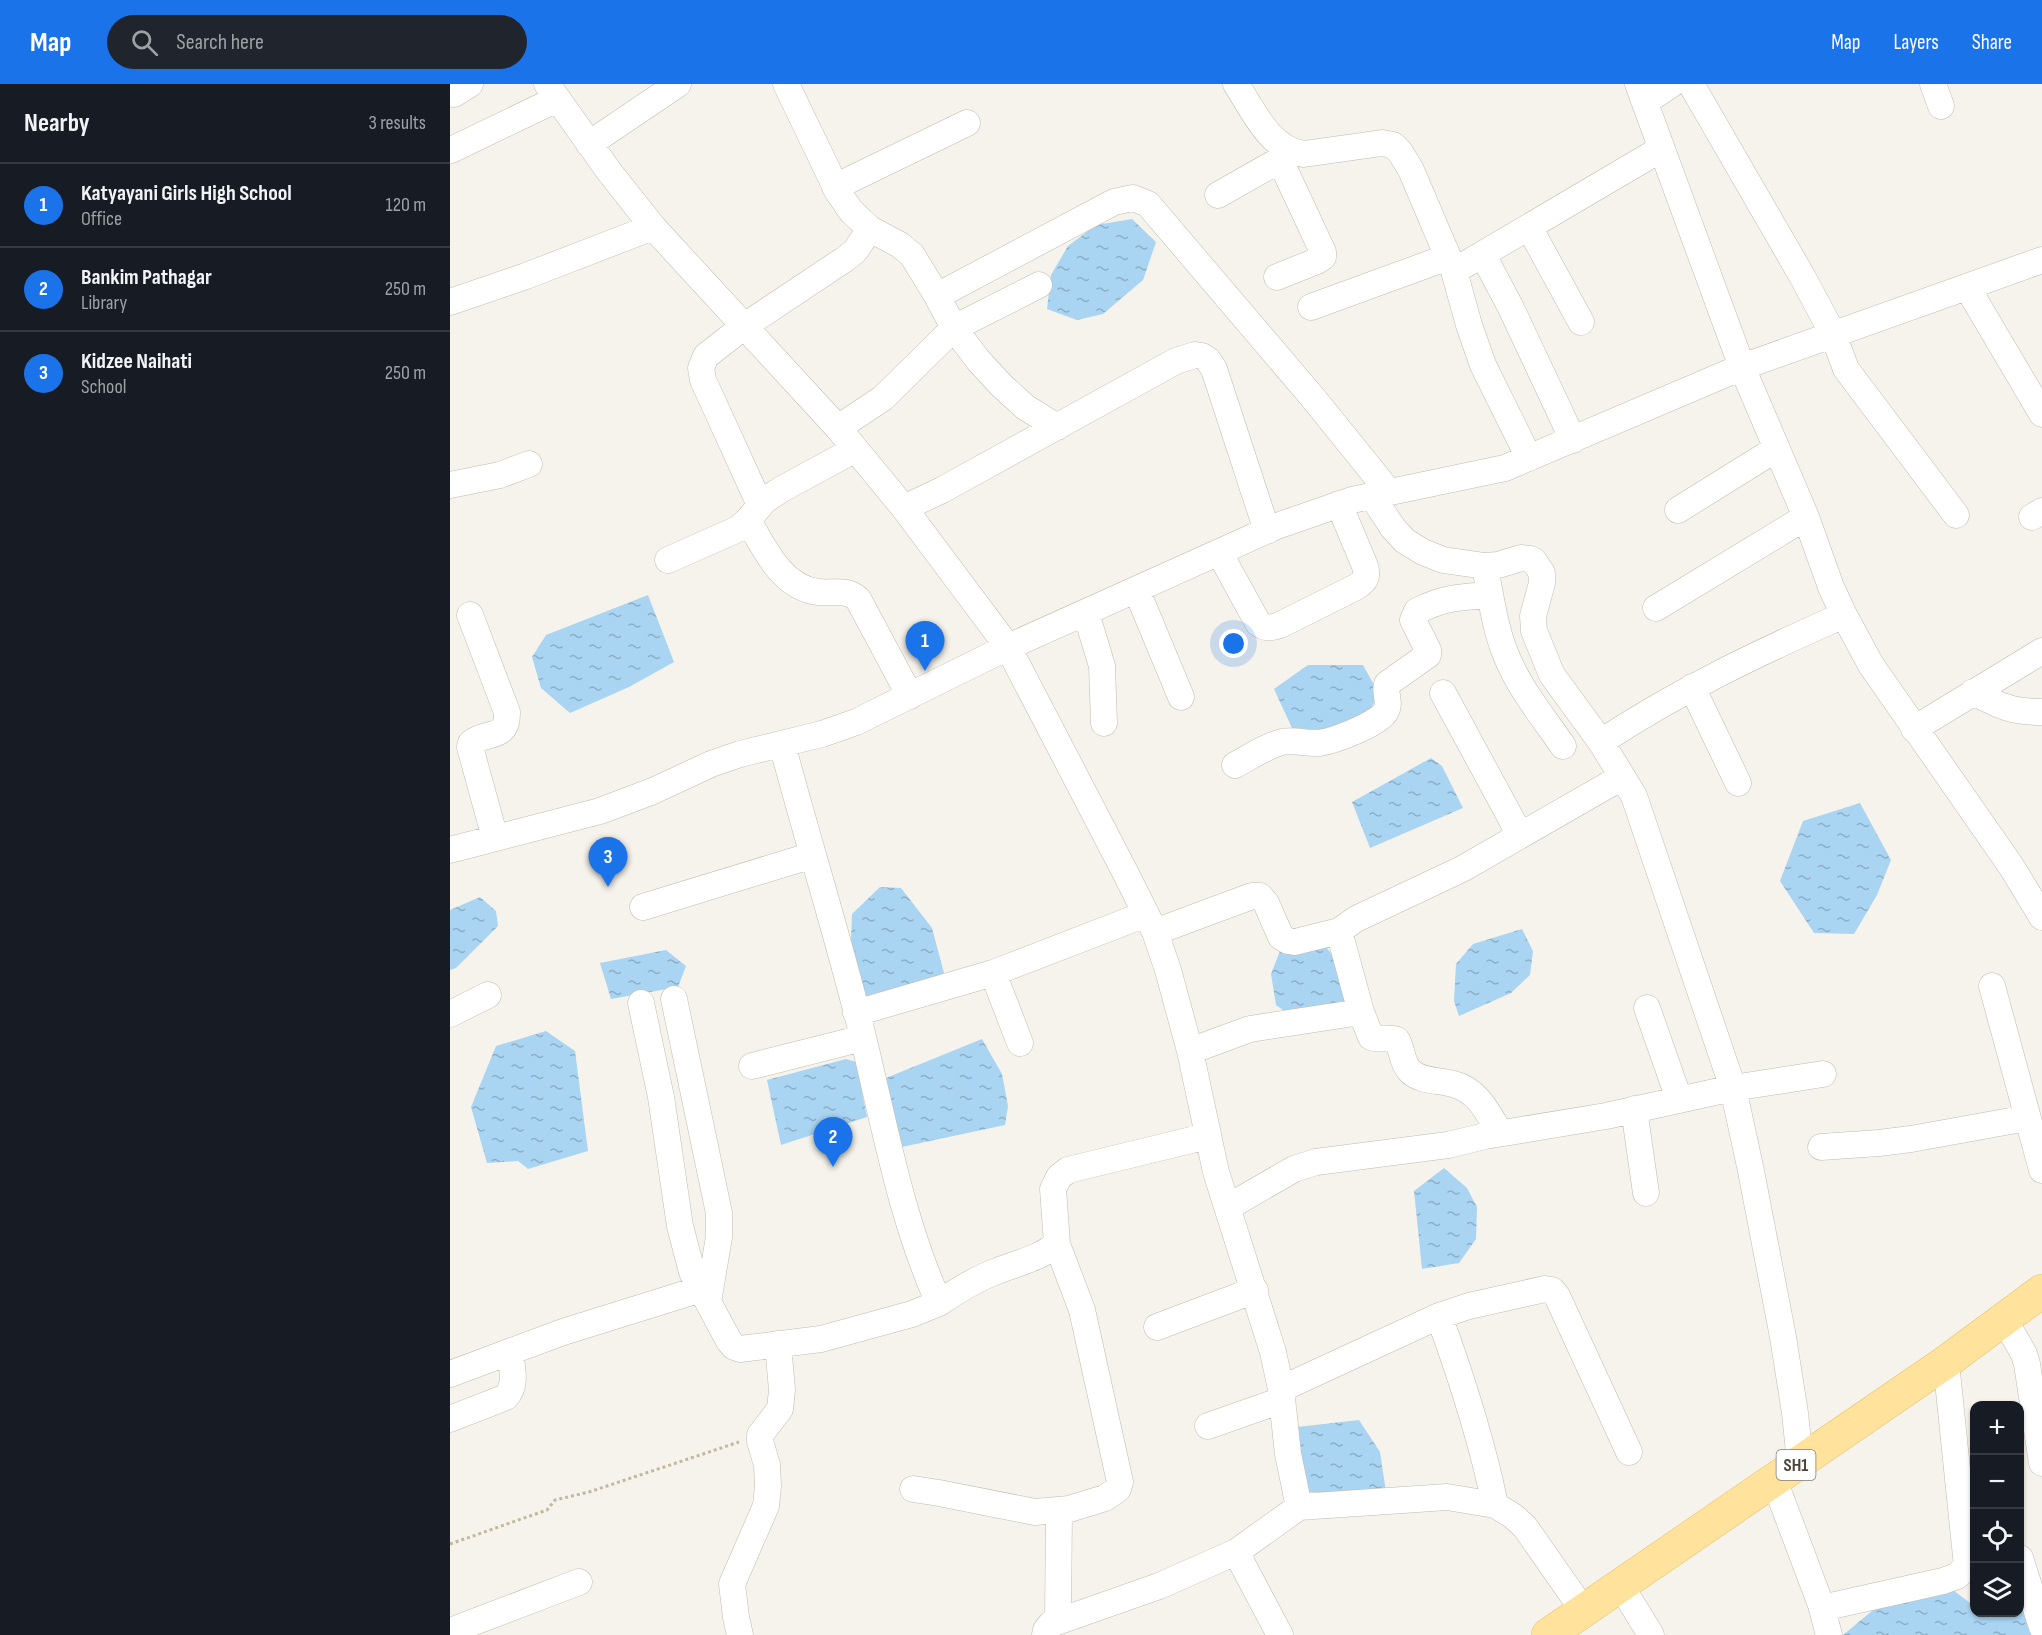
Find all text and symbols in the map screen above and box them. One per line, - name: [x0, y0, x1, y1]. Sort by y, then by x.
- search box: [107, 15, 527, 69]
- text: Map: [30, 26, 71, 59]
- icon: search: [128, 26, 161, 59]
- text: Search here: [176, 29, 264, 56]
- text: Map: [1831, 30, 1860, 55]
- text: Layers: [1893, 30, 1939, 55]
- text: Share: [1972, 30, 2012, 55]
- text: Nearby: [24, 108, 90, 139]
- text: 3 results: [369, 111, 426, 135]
- text: Katyayani Girls High School: [81, 180, 292, 207]
- text: 1: [40, 193, 47, 217]
- text: 120 m: [386, 193, 426, 217]
- text: Office: [81, 207, 122, 231]
- text: Bankim Pathagar: [81, 264, 212, 291]
- text: 2: [39, 277, 48, 301]
- text: 250 m: [385, 277, 426, 301]
- text: Library: [81, 291, 127, 315]
- text: Kidzee Naihati: [81, 348, 192, 375]
- text: 3: [39, 361, 48, 385]
- text: 250 m: [385, 361, 426, 385]
- text: School: [81, 375, 126, 399]
- pin: 1: [906, 622, 944, 671]
- your location: [1219, 629, 1248, 658]
- pin: 3: [588, 838, 628, 887]
- pin: 2: [814, 1118, 853, 1167]
- map controls: [1970, 1401, 2024, 1617]
- button: +: [1970, 1401, 2024, 1455]
- road number: SH1: [1776, 1450, 1816, 1480]
- button: −: [1970, 1455, 2024, 1509]
- button: locate: [1970, 1509, 2024, 1563]
- button: layers: [1970, 1563, 2024, 1617]

